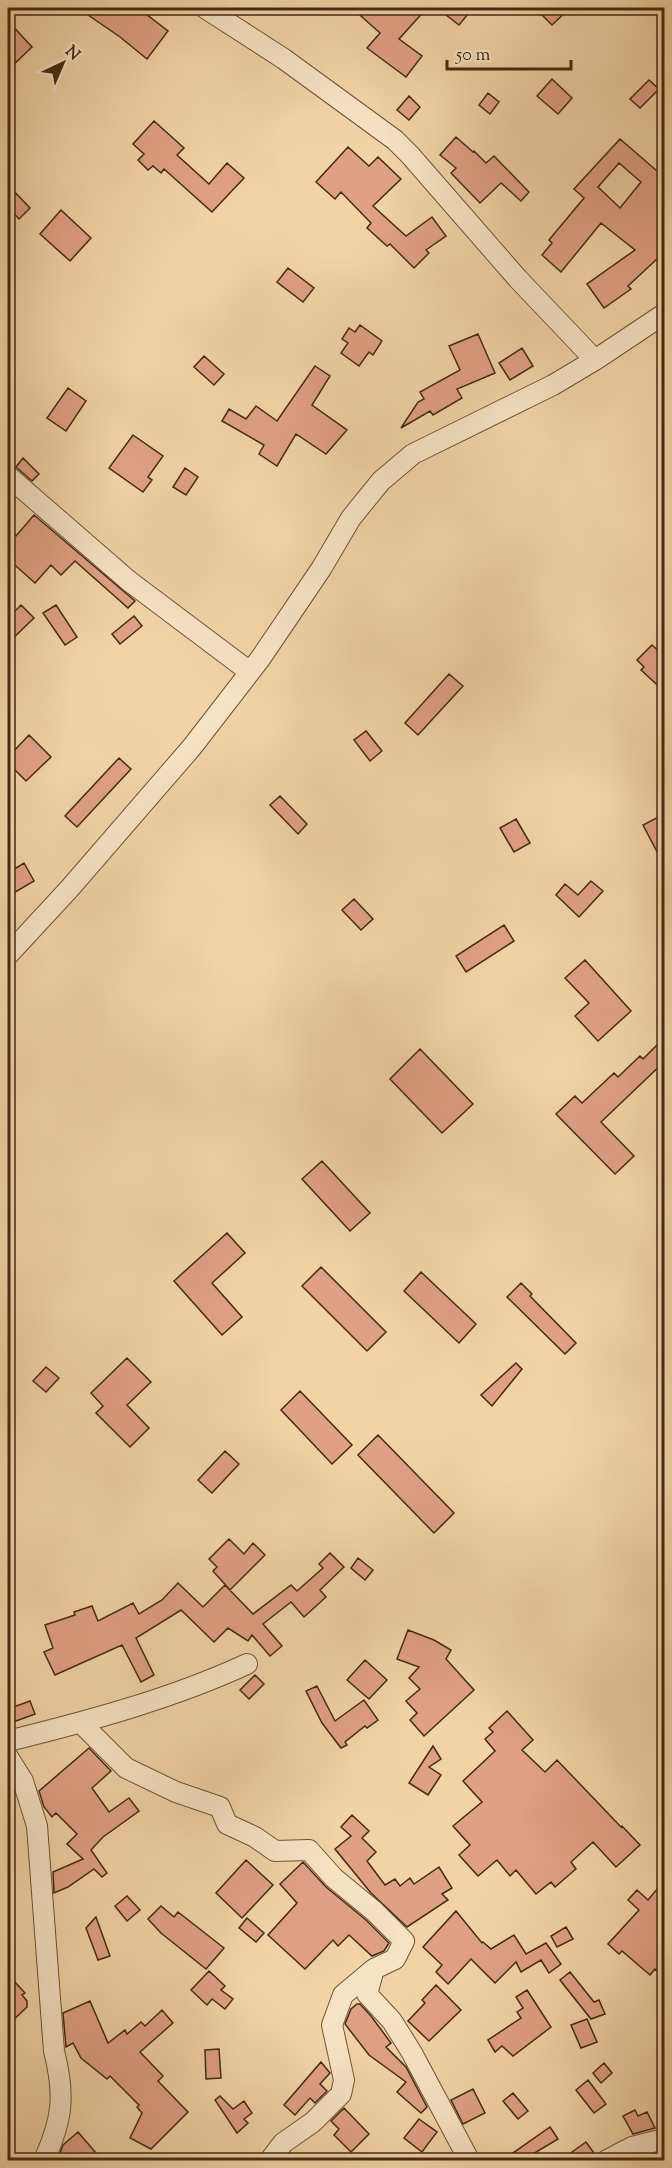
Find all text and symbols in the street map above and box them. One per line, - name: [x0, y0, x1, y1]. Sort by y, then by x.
- north arrow: [33, 33, 93, 93]
- scale bar: [447, 33, 572, 71]
- text: N: [59, 41, 84, 67]
- text: 50 m: [455, 43, 491, 69]

